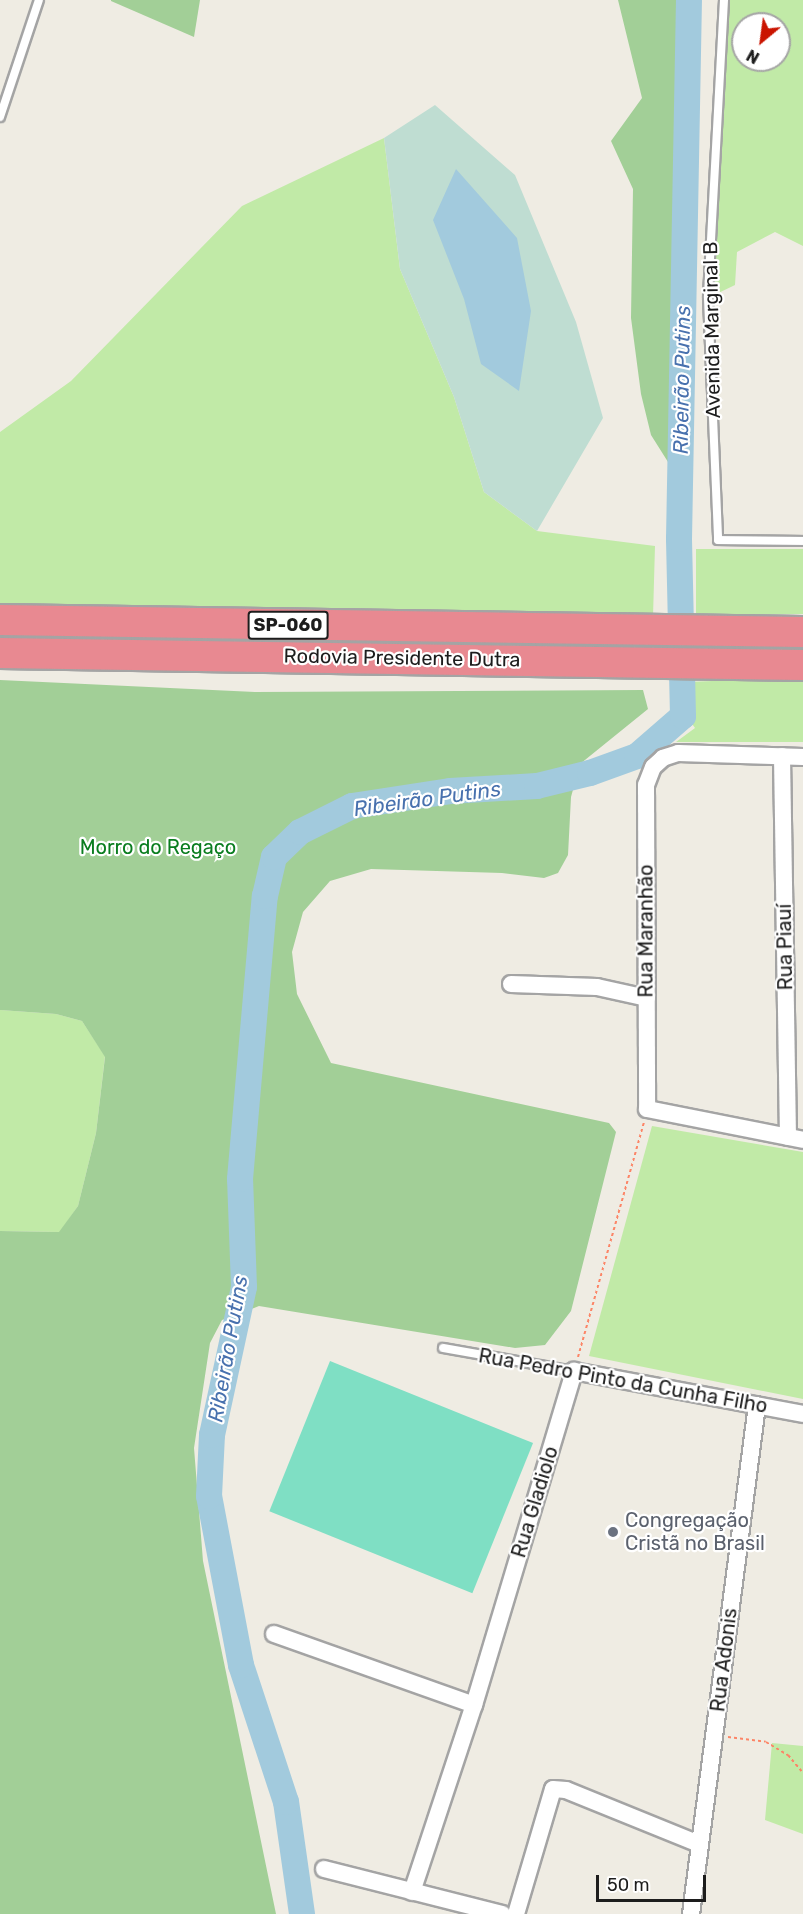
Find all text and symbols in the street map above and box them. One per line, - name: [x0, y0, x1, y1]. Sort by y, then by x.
- north arrow: [731, 12, 791, 72]
- text: N: [743, 45, 763, 68]
- street label: Avenida Marginal B: [698, 241, 726, 419]
- water label: Ribeirão Putins: [668, 305, 696, 455]
- road number: SP-060: [248, 610, 328, 640]
- street label: Rodovia Presidente Dutra: [283, 644, 521, 672]
- water label: Ribeirão Putins: [352, 776, 502, 822]
- park label: Morro do Regaço: [80, 835, 236, 859]
- street label: Rua Maranhão: [634, 864, 658, 998]
- street label: Rua Piauí: [772, 903, 798, 991]
- water label: Ribeirão Putins: [203, 1274, 253, 1424]
- street label: Rua Pedro Pinto da Cunha Filho: [477, 1344, 769, 1418]
- street label: Rua Gladiolo: [507, 1443, 563, 1561]
- place label: Congregação Cristã no Brasil: [625, 1508, 765, 1555]
- marker: Congregação Cristã no Brasil: [606, 1525, 620, 1539]
- street label: Rua Adonis: [706, 1606, 742, 1714]
- scale bar: [599, 1863, 708, 1901]
- text: 50 m: [607, 1874, 650, 1896]

